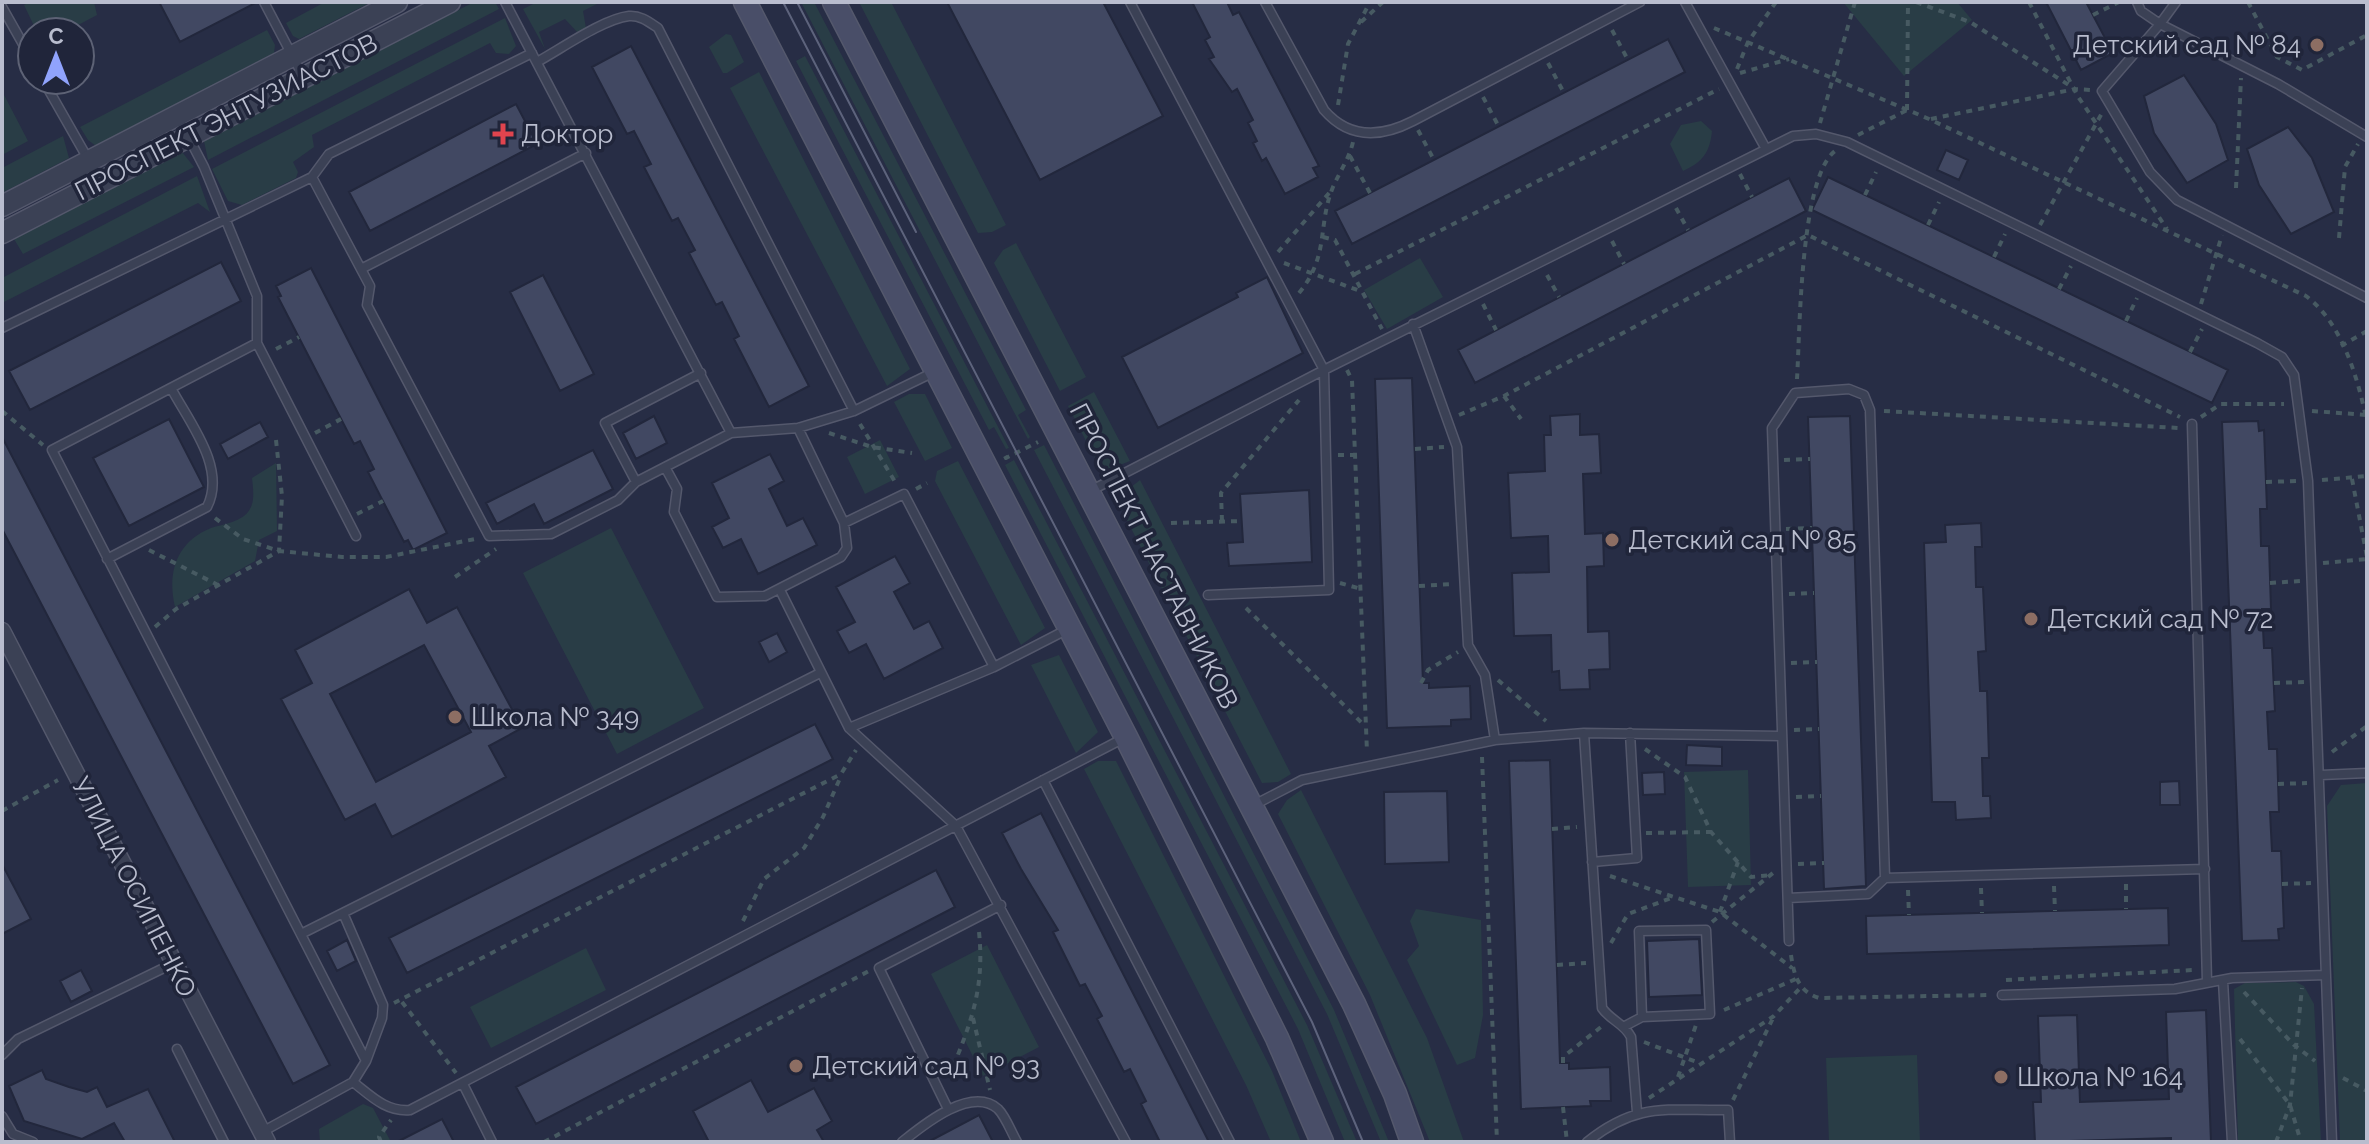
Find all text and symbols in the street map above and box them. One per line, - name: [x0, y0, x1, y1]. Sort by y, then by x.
- north arrow: [16, 16, 96, 96]
- text: С: [48, 23, 64, 49]
- street label: ПРОСПЕКТ ЭНТУЗИАСТОВ: [70, 28, 382, 206]
- place label: Детский сад № 84: [2073, 30, 2301, 60]
- marker: Детский сад № 84: [2308, 36, 2326, 54]
- place label: Доктор: [521, 119, 613, 149]
- marker: Доктор: [492, 123, 514, 145]
- street label: ПРОСПЕКТ НАСТАВНИКОВ: [1064, 398, 1244, 714]
- place label: Детский сад № 85: [1628, 525, 1856, 555]
- marker: Детский сад № 85: [1603, 531, 1621, 549]
- place label: Детский сад № 72: [2047, 604, 2273, 634]
- marker: Детский сад № 72: [2022, 610, 2040, 628]
- place label: Школа № 349: [471, 702, 639, 732]
- marker: Школа № 349: [446, 708, 464, 726]
- street label: УЛИЦА ОСИПЕНКО: [66, 772, 202, 1002]
- place label: Детский сад № 93: [812, 1051, 1040, 1081]
- marker: Детский сад № 93: [787, 1057, 805, 1075]
- place label: Школа № 164: [2017, 1062, 2183, 1092]
- marker: Школа № 164: [1992, 1068, 2010, 1086]

